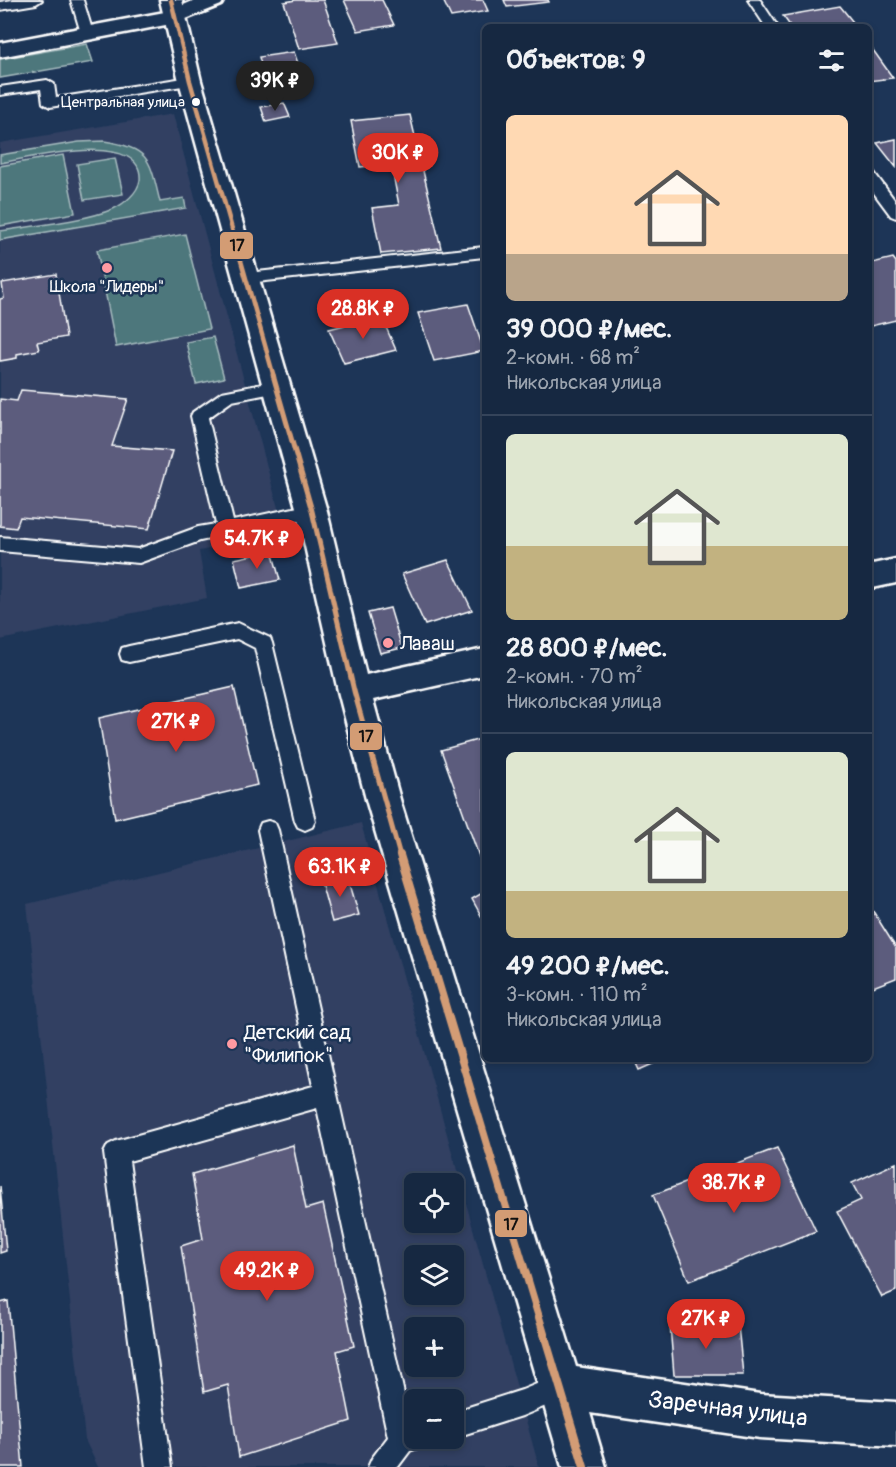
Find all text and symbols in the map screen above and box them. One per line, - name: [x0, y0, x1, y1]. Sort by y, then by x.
- text: Объектов: 9: [506, 44, 646, 76]
- icon: filters: [815, 44, 848, 77]
- pin: 39K ₽: [233, 61, 317, 112]
- text: 39K ₽: [250, 68, 300, 93]
- place label: Центральная улица: [61, 93, 185, 112]
- marker: Центральная улица: [190, 96, 202, 108]
- pin: 30K ₽: [356, 133, 440, 184]
- text: 30K ₽: [371, 140, 425, 165]
- icon: home: [623, 154, 731, 262]
- line badge: 17: [219, 231, 254, 260]
- text: 17: [230, 236, 245, 256]
- marker: Школа "Лидеры": [100, 261, 114, 275]
- place label: Школа "Лидеры": [50, 277, 164, 297]
- pin: 28.8K ₽: [308, 289, 418, 340]
- text: 28.8K ₽: [331, 296, 395, 321]
- text: 39 000 ₽/мес.: [506, 313, 672, 345]
- text: 2-комн. · 68 m²: [506, 345, 640, 370]
- text: Никольская улица: [506, 370, 662, 395]
- icon: home: [623, 473, 731, 581]
- pin: 54.7K ₽: [202, 519, 312, 570]
- text: 54.7K ₽: [224, 526, 290, 551]
- place label: Лаваш: [399, 631, 455, 656]
- text: 28 800 ₽/мес.: [506, 632, 667, 664]
- marker: Лаваш: [381, 636, 395, 650]
- text: 2-комн. · 70 m²: [506, 664, 643, 689]
- text: Никольская улица: [506, 689, 662, 714]
- pin: 27K ₽: [134, 702, 218, 753]
- text: 27K ₽: [151, 709, 201, 734]
- line badge: 17: [349, 722, 383, 751]
- text: 17: [359, 727, 374, 747]
- icon: home: [623, 791, 731, 899]
- pin: 63.1K ₽: [285, 847, 395, 898]
- text: 63.1K ₽: [308, 854, 372, 879]
- text: 49 200 ₽/мес.: [506, 950, 670, 982]
- text: 3-комн. · 110 m²: [506, 982, 648, 1007]
- text: Никольская улица: [506, 1007, 662, 1032]
- place label: Детский сад "Филипок": [243, 1020, 351, 1068]
- marker: Детский сад "Филипок": [225, 1037, 239, 1051]
- pin: 38.7K ₽: [679, 1163, 789, 1214]
- text: 38.7K ₽: [702, 1170, 766, 1195]
- map controls: [404, 1173, 464, 1449]
- button: locate: [404, 1173, 464, 1233]
- line badge: 17: [494, 1209, 528, 1238]
- text: 17: [504, 1215, 519, 1235]
- button: layers: [404, 1245, 464, 1305]
- pin: 49.2K ₽: [212, 1251, 322, 1302]
- text: 49.2K ₽: [234, 1258, 300, 1283]
- pin: 27K ₽: [664, 1299, 748, 1350]
- text: 27K ₽: [681, 1306, 731, 1331]
- button: +: [404, 1317, 464, 1377]
- street label: Заречная улица: [647, 1385, 809, 1433]
- button: −: [404, 1389, 464, 1449]

